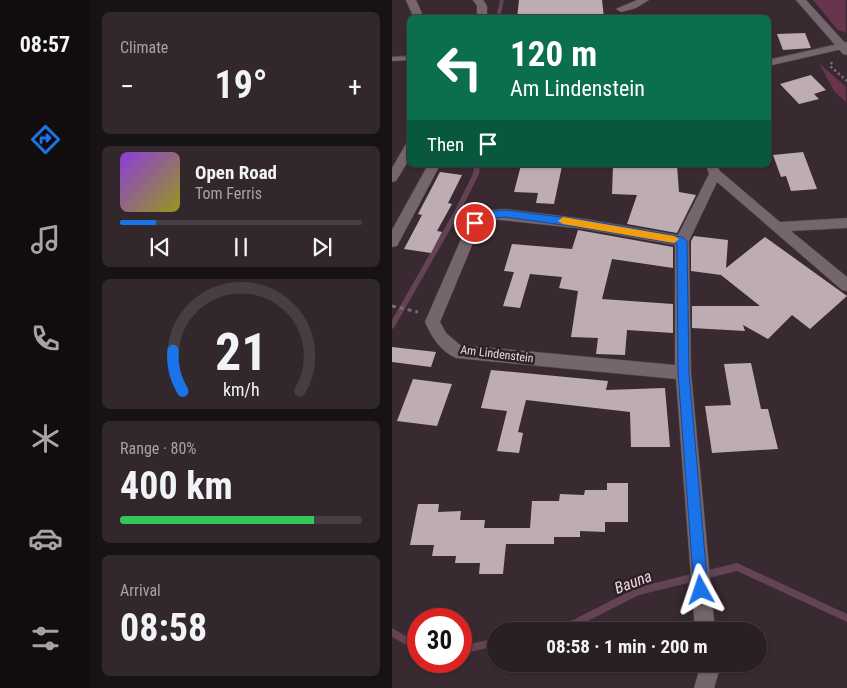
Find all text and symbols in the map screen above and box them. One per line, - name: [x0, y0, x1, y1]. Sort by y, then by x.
- text: 08:57: [20, 32, 70, 57]
- text: 120 m: [510, 34, 597, 75]
- icon: left: [427, 35, 492, 100]
- text: Climate: [120, 38, 168, 57]
- text: 19°: [214, 63, 268, 107]
- text: −: [120, 70, 134, 103]
- text: +: [348, 70, 362, 103]
- text: Am Lindenstein: [510, 76, 645, 101]
- icon: directions: [28, 122, 63, 157]
- icon: arrive: [474, 130, 502, 158]
- text: Then: [427, 133, 464, 156]
- text: Open Road: [195, 161, 277, 184]
- text: Tom Ferris: [195, 184, 262, 203]
- pin: [454, 202, 496, 244]
- icon: arrive: [461, 209, 489, 237]
- icon: music: [28, 222, 63, 257]
- icon: previous: [146, 233, 174, 261]
- icon: pause: [227, 233, 255, 261]
- icon: next: [308, 233, 336, 261]
- icon: phone: [28, 321, 63, 356]
- text: 21: [215, 322, 267, 383]
- street label: Am Lindenstein: [460, 343, 535, 365]
- text: km/h: [223, 379, 259, 400]
- icon: climate: [28, 421, 63, 456]
- text: Range · 80%: [120, 439, 196, 458]
- text: 400 km: [120, 464, 233, 508]
- icon: car: [28, 521, 63, 556]
- position arrow: [674, 563, 726, 615]
- water label: Bauna: [612, 566, 654, 598]
- text: Arrival: [120, 581, 161, 600]
- text: 08:58: [120, 606, 207, 650]
- speed limit sign: 30: [407, 608, 472, 673]
- icon: filters: [28, 621, 63, 656]
- text: 08:58 · 1 min · 200 m: [546, 635, 708, 658]

